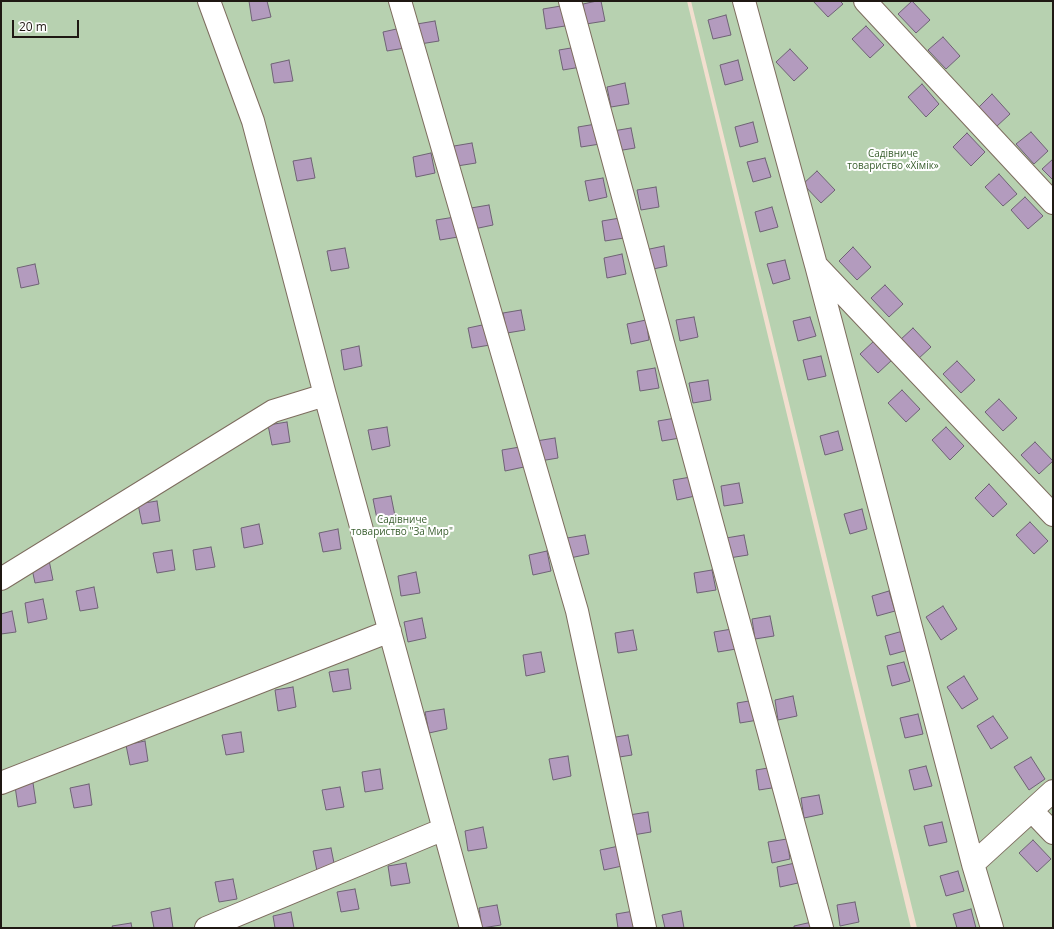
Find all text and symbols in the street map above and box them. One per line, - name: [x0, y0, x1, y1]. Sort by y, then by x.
- scale bar: [14, 12, 81, 38]
- text: 20 m: [19, 18, 47, 35]
- park label: Садівниче товариство «Хімік»: [847, 148, 939, 172]
- park label: Садівниче товариство "За Мир": [351, 514, 453, 538]

